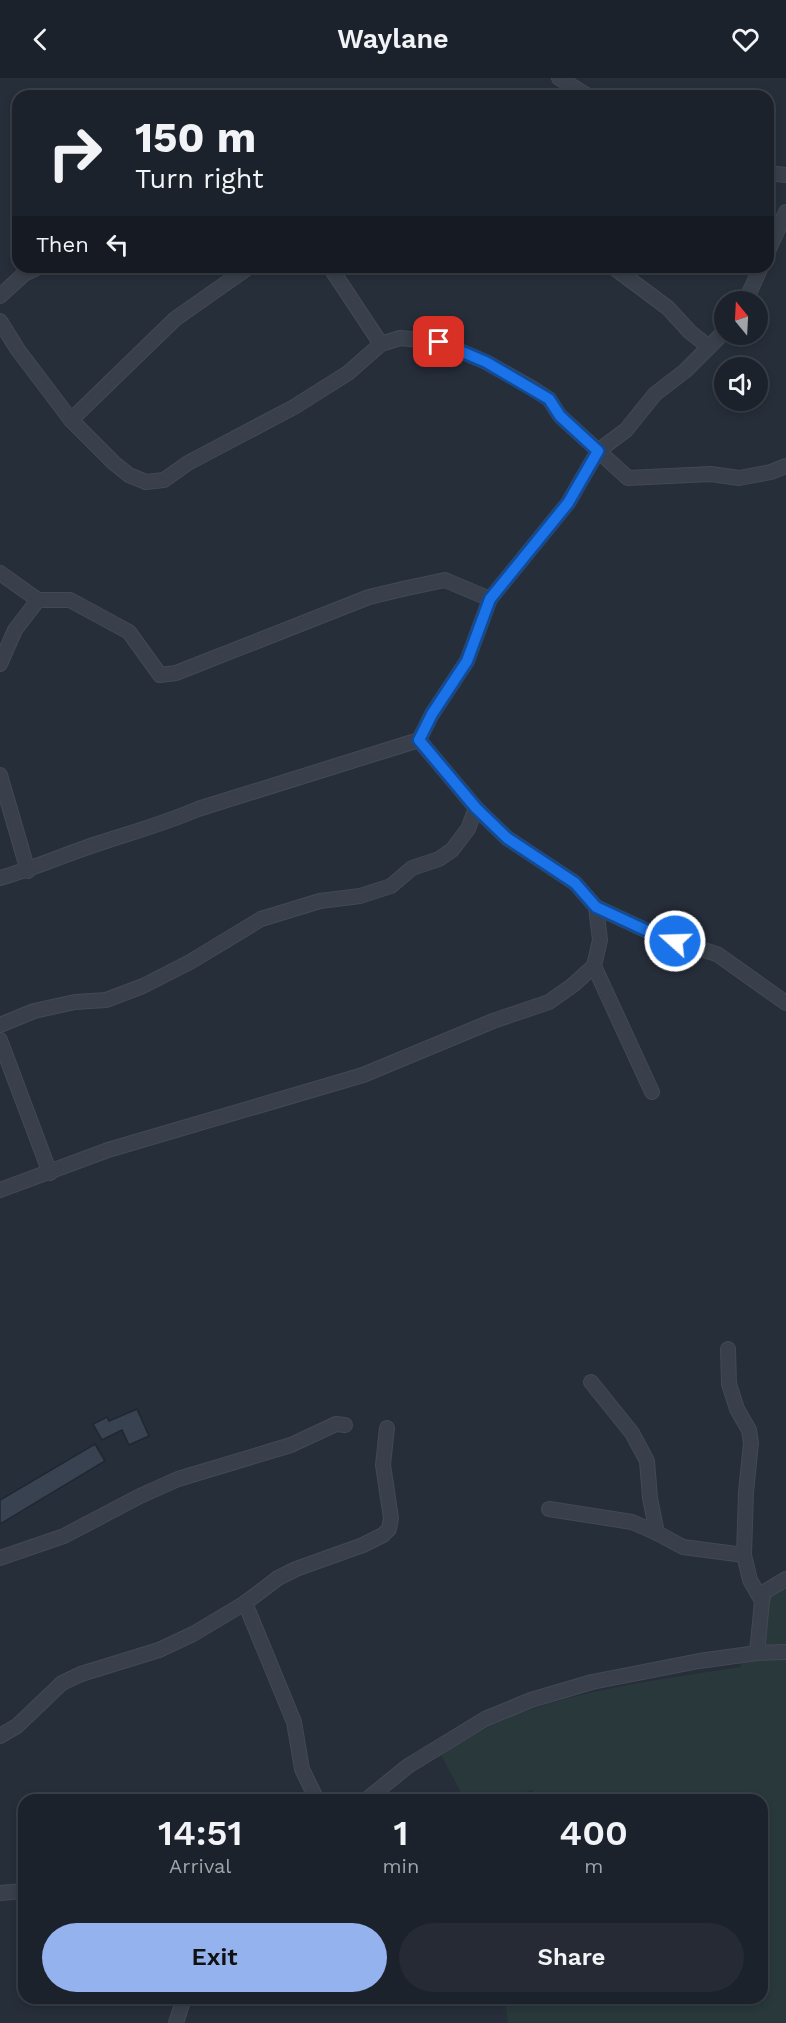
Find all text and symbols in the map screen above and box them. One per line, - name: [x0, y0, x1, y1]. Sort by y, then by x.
- icon: back: [24, 23, 57, 56]
- text: Waylane: [337, 23, 449, 55]
- icon: heart: [729, 23, 762, 56]
- text: 150 m: [135, 113, 256, 162]
- icon: right: [36, 114, 114, 192]
- text: Turn right: [135, 163, 264, 195]
- icon: left: [101, 228, 134, 261]
- text: Then: [36, 232, 89, 257]
- north arrow: [714, 291, 768, 345]
- map controls: [714, 291, 768, 411]
- pin: [413, 316, 464, 367]
- icon: arrive: [422, 325, 455, 358]
- button: sound: [714, 357, 768, 411]
- position arrow: [643, 909, 707, 973]
- text: 14:51: [158, 1812, 243, 1854]
- text: 1: [393, 1812, 408, 1854]
- text: 400: [559, 1812, 628, 1854]
- text: Arrival: [169, 1854, 231, 1878]
- text: min: [383, 1854, 419, 1878]
- text: m: [584, 1854, 603, 1878]
- button: Exit: [42, 1923, 387, 1992]
- button: Share: [399, 1923, 744, 1992]

